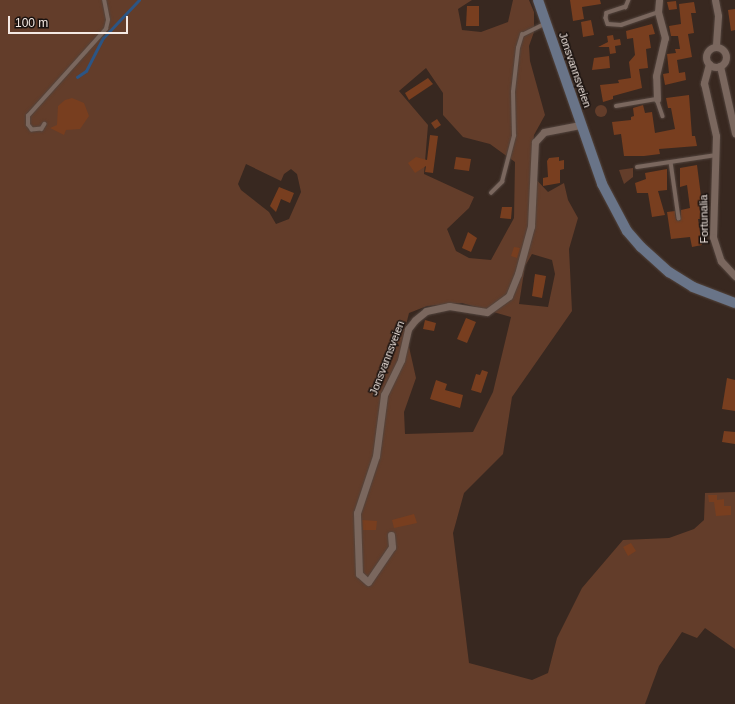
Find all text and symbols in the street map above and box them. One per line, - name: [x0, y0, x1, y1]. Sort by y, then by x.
- scale bar: [10, 8, 130, 34]
- text: 100 m: [15, 16, 48, 30]
- street label: Jonsvannsveien: [556, 31, 594, 109]
- street label: Fortunalia: [697, 194, 711, 244]
- street label: Jonsvannsveien: [367, 319, 407, 397]

